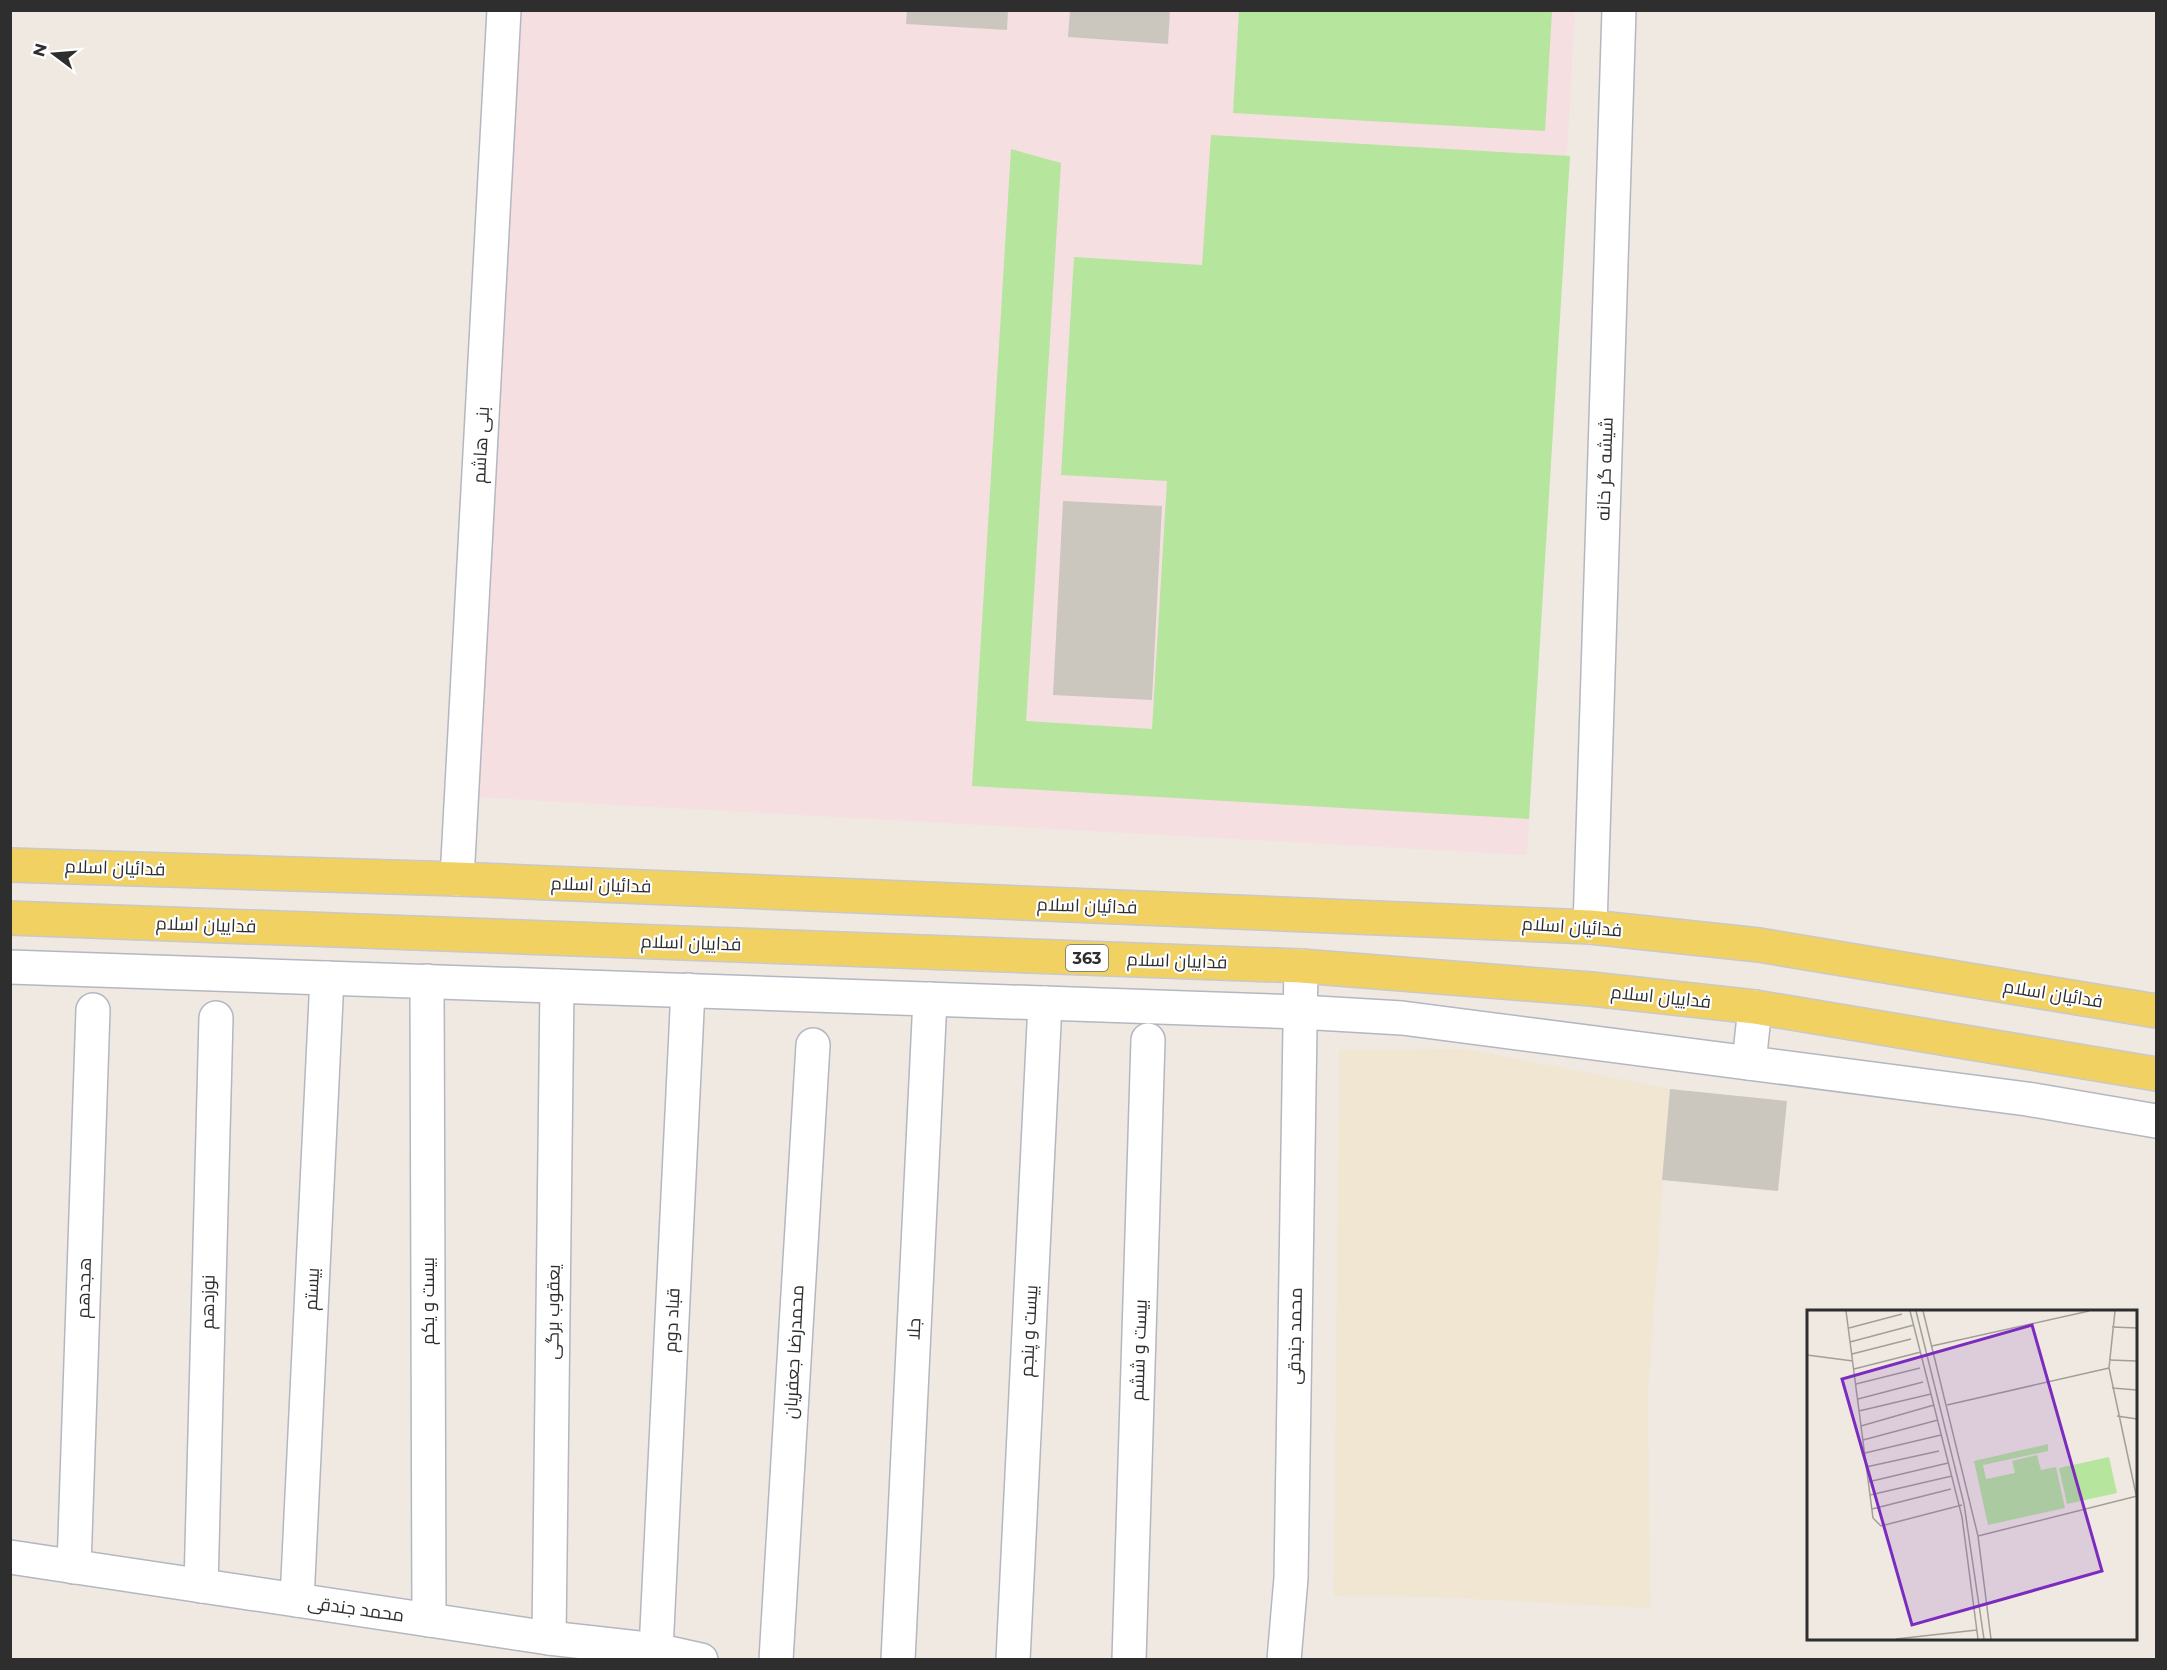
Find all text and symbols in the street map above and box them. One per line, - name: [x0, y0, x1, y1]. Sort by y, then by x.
- north arrow: [24, 24, 84, 84]
- text: N: [29, 41, 51, 59]
- street label: بنی هاشم: [468, 406, 495, 484]
- street label: شیشه گر خانه: [1592, 417, 1618, 521]
- street label: فدائیان اسلام: [64, 855, 166, 882]
- street label: فدائیان اسلام: [550, 872, 652, 899]
- street label: فدائیان اسلام: [1036, 893, 1138, 920]
- street label: فداییان اسلام: [155, 912, 257, 939]
- street label: فدائیان اسلام: [1521, 913, 1623, 942]
- street label: فداییان اسلام: [640, 930, 742, 957]
- road number: 363: [1066, 945, 1108, 971]
- street label: فداییان اسلام: [1126, 948, 1228, 975]
- street label: فدائیان اسلام: [2001, 975, 2104, 1014]
- street label: فداییان اسلام: [1610, 981, 1712, 1014]
- street label: هجدهم: [72, 1257, 97, 1319]
- street label: بیست و یکم: [417, 1257, 440, 1345]
- street label: یعقوب برگی: [541, 1264, 565, 1360]
- street label: بیستم: [300, 1267, 325, 1311]
- street label: نوزدهم: [197, 1274, 220, 1330]
- street label: محمدرضا جعفریان: [780, 1284, 808, 1420]
- street label: بیست و پنجم: [1016, 1284, 1043, 1378]
- street label: قباد دوم: [659, 1287, 686, 1353]
- street label: محمد جندقی: [1283, 1287, 1307, 1385]
- street label: بیست و ششم: [1126, 1299, 1153, 1401]
- inset map: [1807, 1310, 2137, 1640]
- street label: جلا: [902, 1317, 926, 1341]
- street label: محمد جندقی: [306, 1591, 406, 1627]

